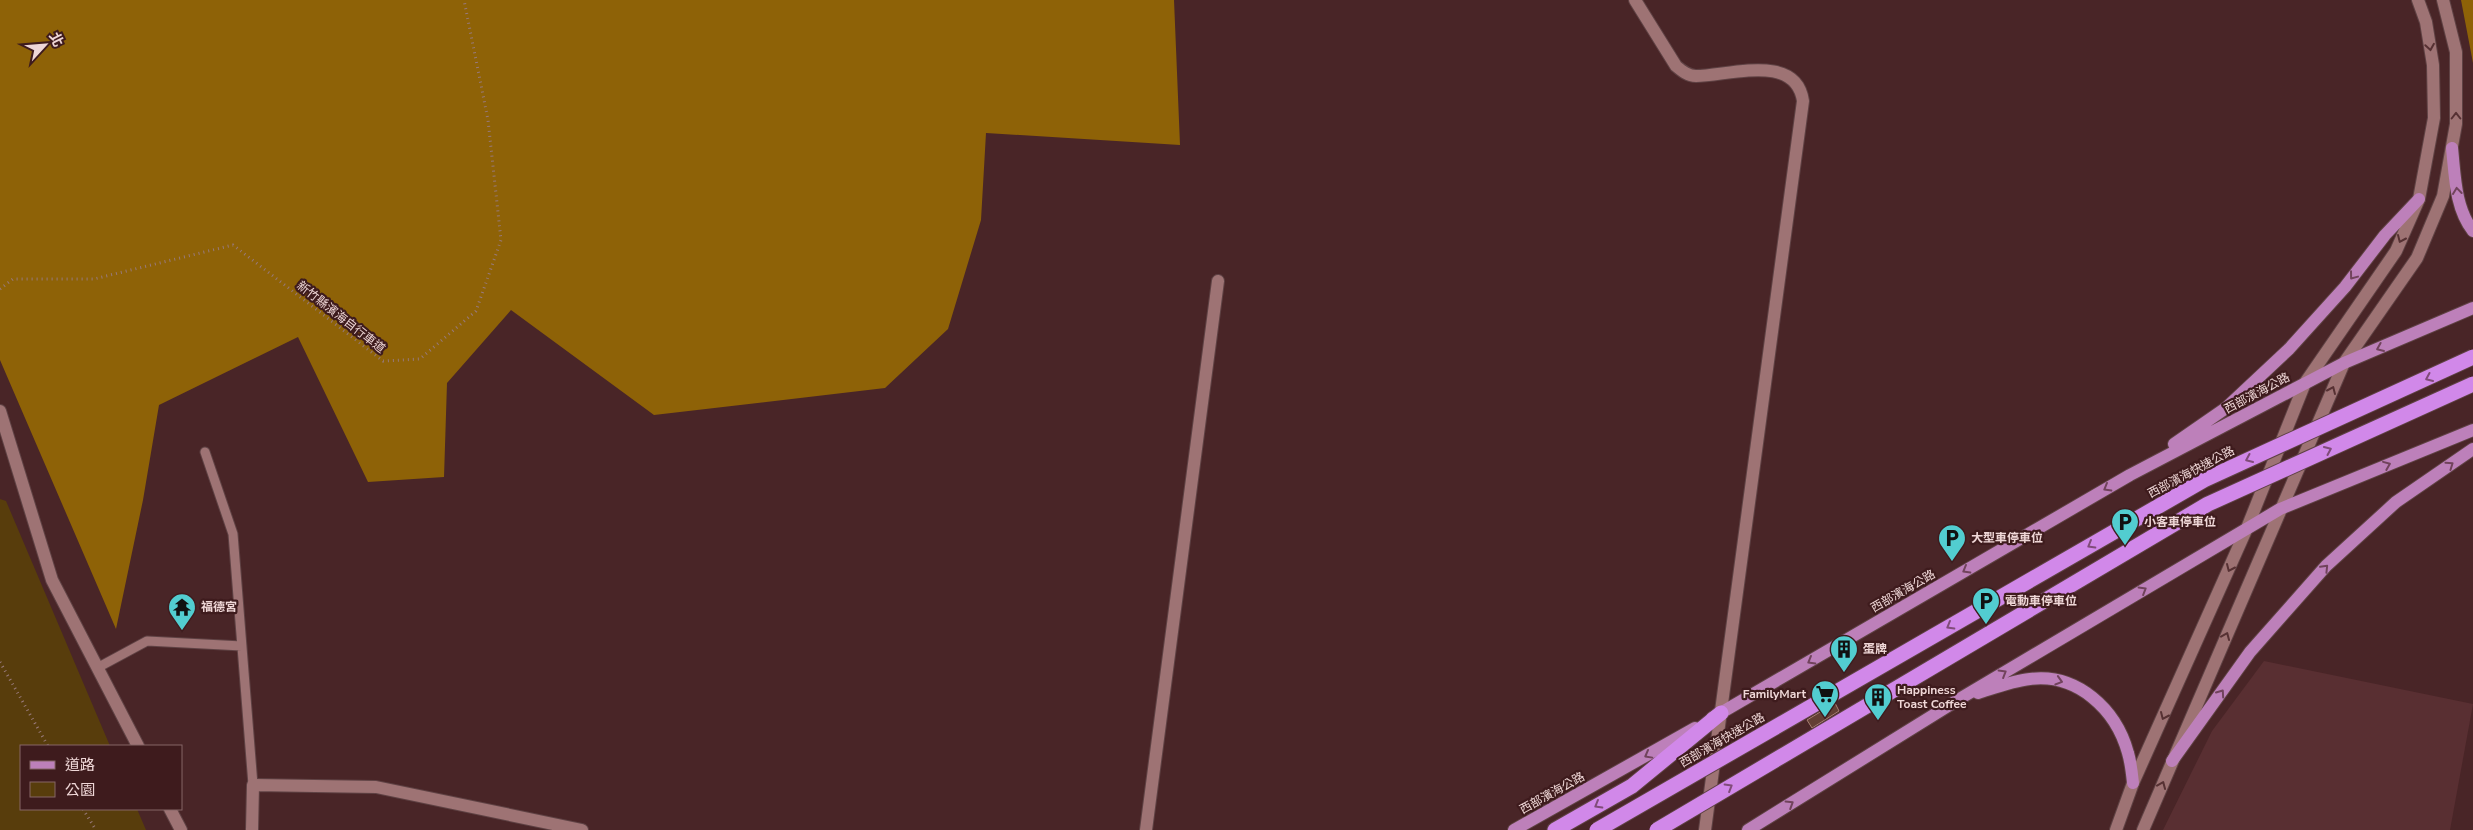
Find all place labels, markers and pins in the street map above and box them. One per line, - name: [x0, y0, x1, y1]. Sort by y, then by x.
- parking icon: 小客車停車位: [2110, 507, 2140, 546]
- place label: 小客車停車位: [2144, 514, 2216, 530]
- parking icon: 大型車停車位: [1937, 523, 1967, 562]
- place label: 大型車停車位: [1971, 530, 2043, 546]
- parking icon: 電動車停車位: [1971, 586, 2001, 625]
- temple icon: 福德宮: [167, 592, 197, 631]
- place label: 電動車停車位: [2005, 593, 2077, 609]
- place label: 福德宮: [201, 599, 237, 615]
- building icon: 蛋牌: [1829, 634, 1859, 673]
- place label: 蛋牌: [1863, 641, 1887, 657]
- supermarket icon: FamilyMart: [1810, 679, 1840, 718]
- building icon: Happiness Toast Coffee: [1863, 682, 1893, 721]
- place label: Happiness Toast Coffee: [1897, 682, 1967, 712]
- place label: FamilyMart: [1743, 686, 1806, 702]

